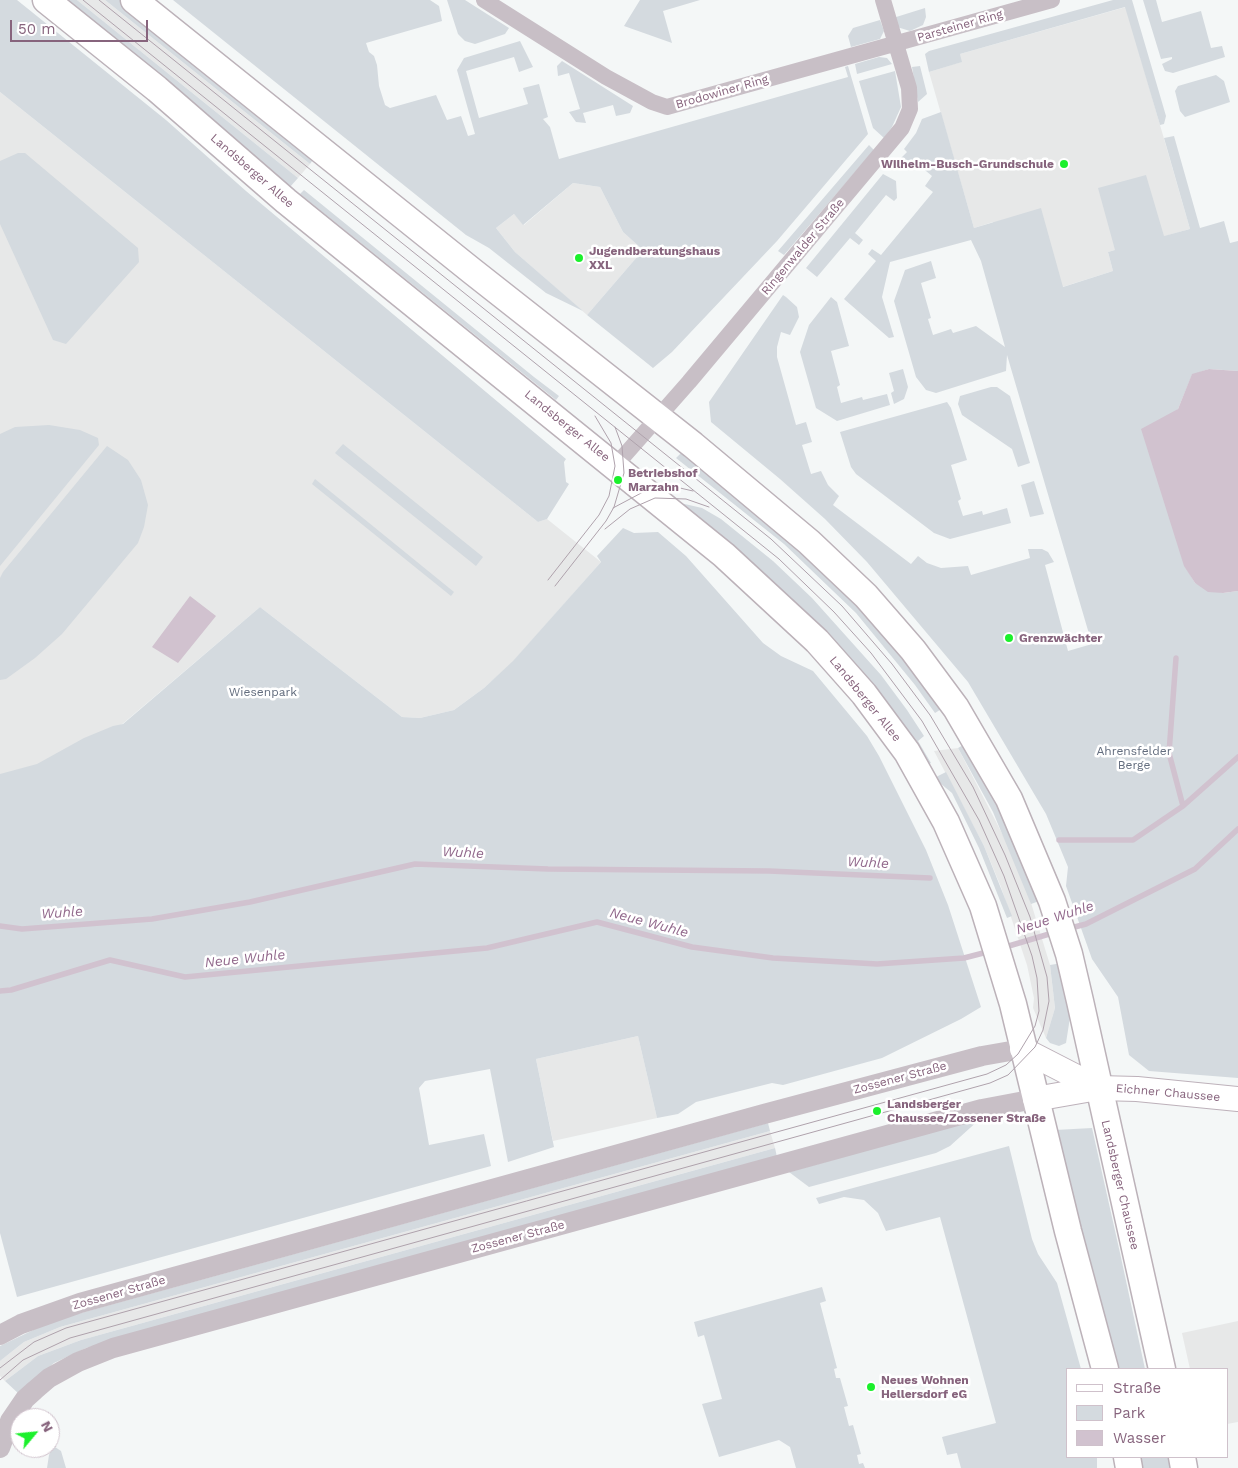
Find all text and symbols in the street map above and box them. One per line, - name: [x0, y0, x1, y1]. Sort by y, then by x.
- street label: Parsteiner Ring: [915, 7, 1005, 45]
- scale bar: [12, 10, 150, 42]
- text: 50 m: [18, 20, 55, 38]
- street label: Brodowiner Ring: [674, 72, 770, 112]
- street label: Landsberger Allee: [207, 131, 297, 211]
- place label: Wilhelm-Busch-Grundschule: [881, 157, 1054, 171]
- marker: Wilhelm-Busch-Grundschule: [1058, 158, 1070, 170]
- street label: Ringenwalder Straße: [758, 196, 848, 298]
- place label: Jugendberatungshaus XXL: [589, 244, 720, 272]
- marker: Jugendberatungshaus XXL: [573, 252, 585, 264]
- street label: Landsberger Allee: [521, 387, 613, 465]
- place label: Betriebshof Marzahn: [628, 466, 697, 494]
- marker: Betriebshof Marzahn: [612, 474, 624, 486]
- place label: Grenzwächter: [1019, 631, 1103, 645]
- marker: Grenzwächter: [1003, 632, 1015, 644]
- street label: Landsberger Allee: [826, 653, 904, 745]
- park label: Wiesenpark: [229, 685, 297, 699]
- park label: Ahrensfelder Berge: [1096, 744, 1172, 772]
- water label: Wuhle: [442, 844, 484, 862]
- water label: Wuhle: [847, 854, 889, 872]
- water label: Neue Wuhle: [1014, 898, 1096, 938]
- water label: Wuhle: [41, 903, 83, 923]
- water label: Neue Wuhle: [608, 904, 690, 942]
- water label: Neue Wuhle: [204, 946, 286, 972]
- street label: Zossener Straße: [852, 1059, 948, 1097]
- street label: Eichner Chaussee: [1115, 1081, 1221, 1105]
- place label: Landsberger Chaussee/Zossener Straße: [887, 1097, 1046, 1125]
- marker: Landsberger Chaussee/Zossener Straße: [871, 1105, 883, 1117]
- street label: Landsberger Chaussee: [1098, 1119, 1142, 1251]
- street label: Zossener Straße: [470, 1218, 566, 1256]
- street label: Zossener Straße: [71, 1273, 167, 1313]
- legend: [1066, 1368, 1228, 1458]
- place label: Neues Wohnen Hellersdorf eG: [881, 1373, 969, 1401]
- text: Straße: [1113, 1379, 1161, 1397]
- marker: Neues Wohnen Hellersdorf eG: [865, 1381, 877, 1393]
- text: Park: [1113, 1404, 1145, 1422]
- north arrow: [10, 1408, 60, 1458]
- text: N: [38, 1418, 57, 1435]
- text: Wasser: [1113, 1429, 1166, 1447]

